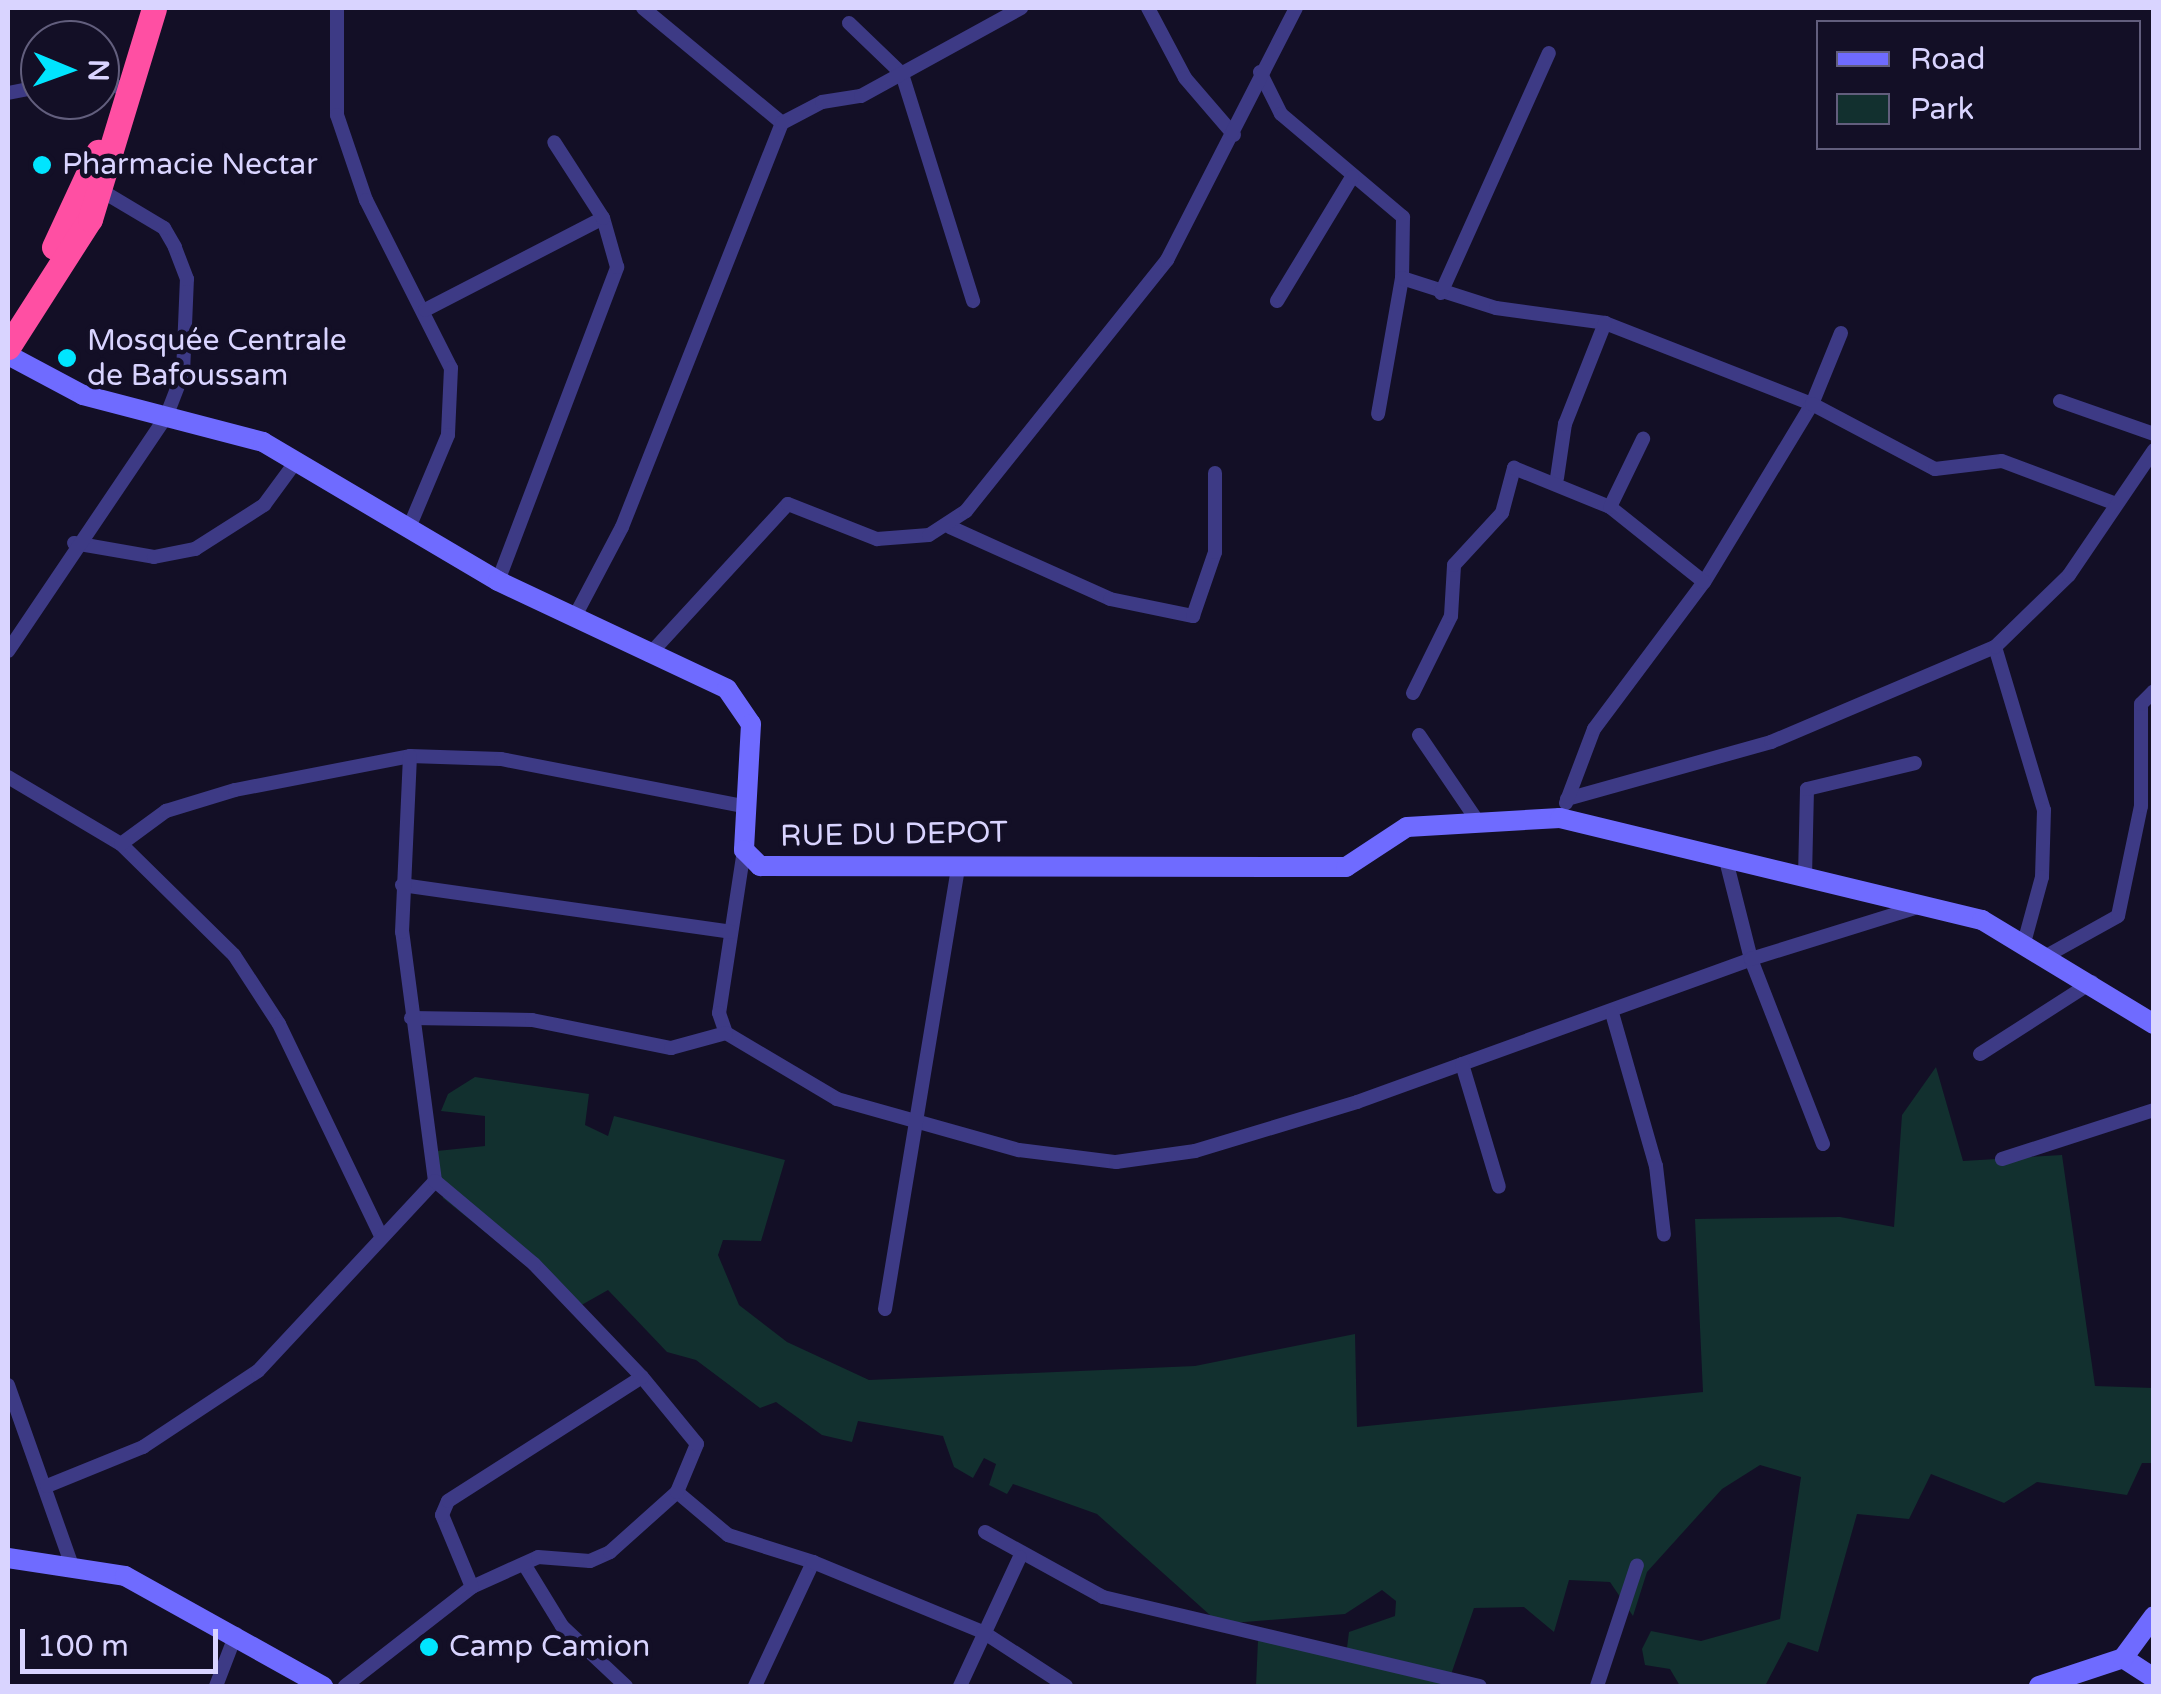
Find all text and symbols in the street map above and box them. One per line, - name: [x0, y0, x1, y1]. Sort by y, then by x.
- north arrow: [20, 20, 120, 120]
- legend: [1816, 20, 2141, 150]
- text: Road: [1910, 41, 1985, 78]
- text: N: [81, 59, 115, 82]
- text: Park: [1910, 91, 1974, 128]
- place label: Pharmacie Nectar: [62, 147, 318, 183]
- marker: Pharmacie Nectar: [31, 154, 53, 176]
- place label: Mosquée Centrale de Bafoussam: [87, 323, 347, 394]
- marker: Mosquée Centrale de Bafoussam: [56, 347, 78, 369]
- street label: RUE DU DEPOT: [780, 815, 1008, 855]
- scale bar: [25, 1609, 222, 1671]
- text: 100 m: [37, 1628, 129, 1665]
- place label: Camp Camion: [449, 1629, 650, 1665]
- marker: Camp Camion: [418, 1636, 440, 1658]

